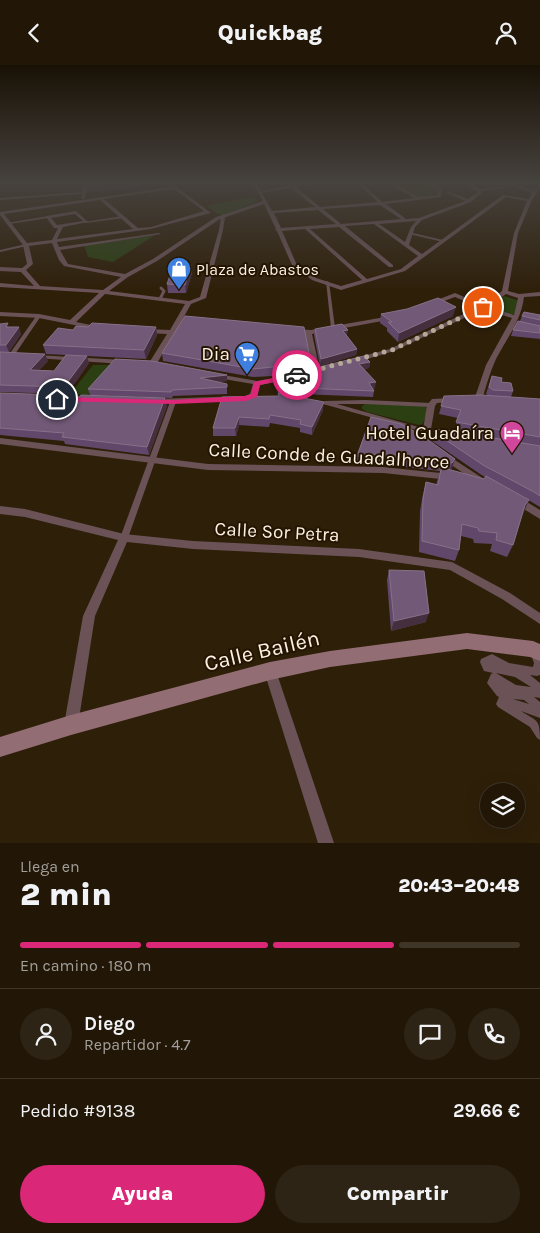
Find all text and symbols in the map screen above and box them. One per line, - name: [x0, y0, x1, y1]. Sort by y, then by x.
- icon: back: [20, 19, 48, 47]
- icon: person: [492, 19, 520, 47]
- text: Quickbag: [218, 20, 322, 46]
- shop icon: Plaza de Abastos: [166, 256, 192, 290]
- place label: Plaza de Abastos: [196, 260, 319, 279]
- pin: [462, 286, 504, 328]
- icon: bag: [469, 293, 497, 321]
- supermarket icon: Dia: [234, 341, 260, 375]
- place label: Dia: [201, 343, 230, 365]
- courier: [272, 350, 322, 400]
- icon: car: [283, 361, 311, 389]
- pin: [36, 378, 78, 420]
- icon: home: [43, 385, 71, 413]
- hotel icon: Hotel Guadaíra: [499, 420, 525, 454]
- place label: Hotel Guadaíra: [365, 422, 494, 444]
- street label: Calle Conde de Guadalhorce: [208, 439, 450, 473]
- street label: Calle Sor Petra: [214, 518, 340, 546]
- street label: Calle Bailén: [202, 625, 322, 677]
- map controls: [480, 783, 525, 828]
- button: layers: [480, 783, 525, 828]
- text: Llega en: [20, 857, 80, 876]
- text: 20:43–20:48: [398, 875, 520, 897]
- text: 2 min: [20, 876, 112, 913]
- text: En camino · 180 m: [20, 956, 152, 975]
- button: person: [20, 1008, 72, 1060]
- button: chat: [404, 1008, 456, 1060]
- button: phone: [468, 1008, 520, 1060]
- text: Diego: [84, 1013, 135, 1035]
- text: Repartidor · 4.7: [84, 1035, 191, 1054]
- text: Pedido #9138: [20, 1100, 135, 1122]
- text: 29.66 €: [453, 1100, 520, 1122]
- button: Ayuda: [20, 1165, 265, 1223]
- button: Compartir: [275, 1165, 520, 1223]

